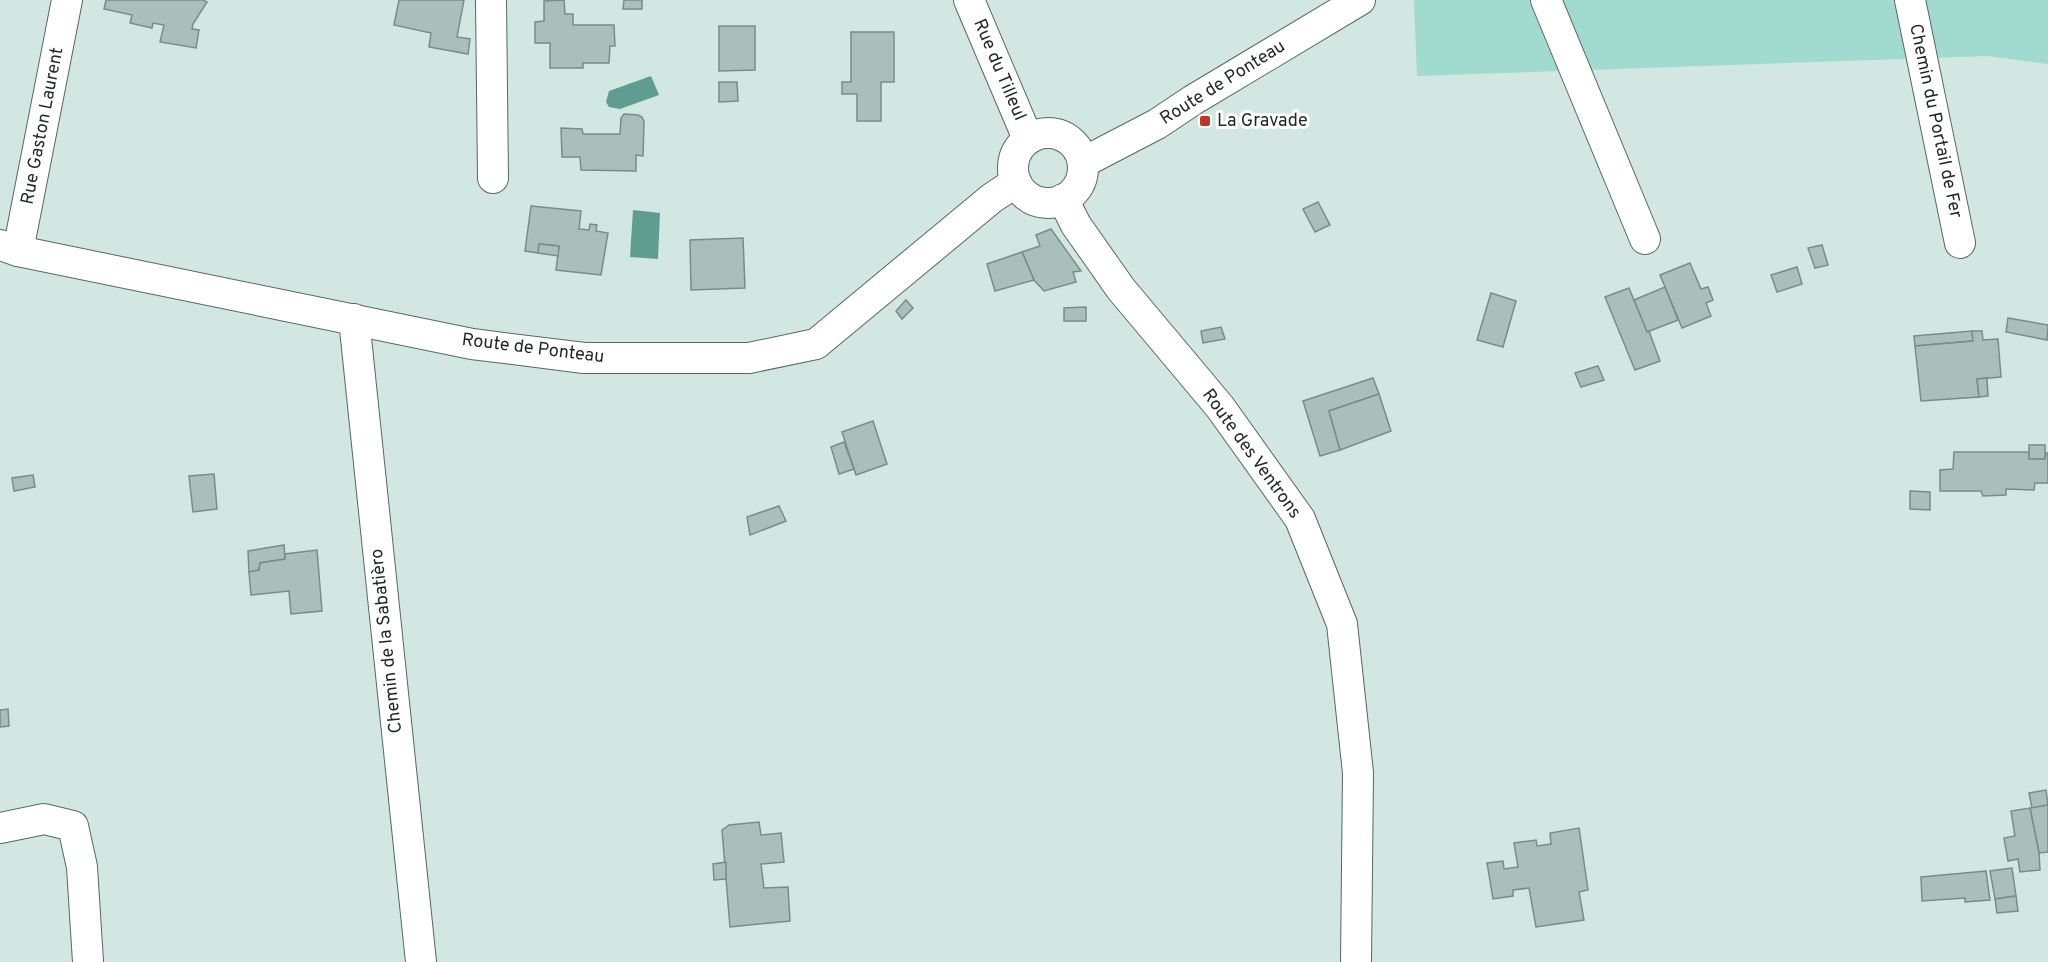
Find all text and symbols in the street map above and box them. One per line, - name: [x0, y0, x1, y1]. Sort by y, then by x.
- street label: Rue du Tilleul: [967, 16, 1031, 124]
- street label: Chemin du Portail de Fer: [1903, 22, 1967, 220]
- street label: Route de Ponteau: [1156, 35, 1290, 131]
- street label: Rue Gaston Laurent: [16, 45, 70, 207]
- place label: La Gravade: [1217, 110, 1308, 133]
- marker: La Gravade: [1198, 114, 1212, 128]
- street label: Route de Ponteau: [460, 329, 606, 369]
- street label: Route des Ventrons: [1196, 385, 1306, 523]
- street label: Chemin de la Sabatièro: [366, 547, 408, 735]

